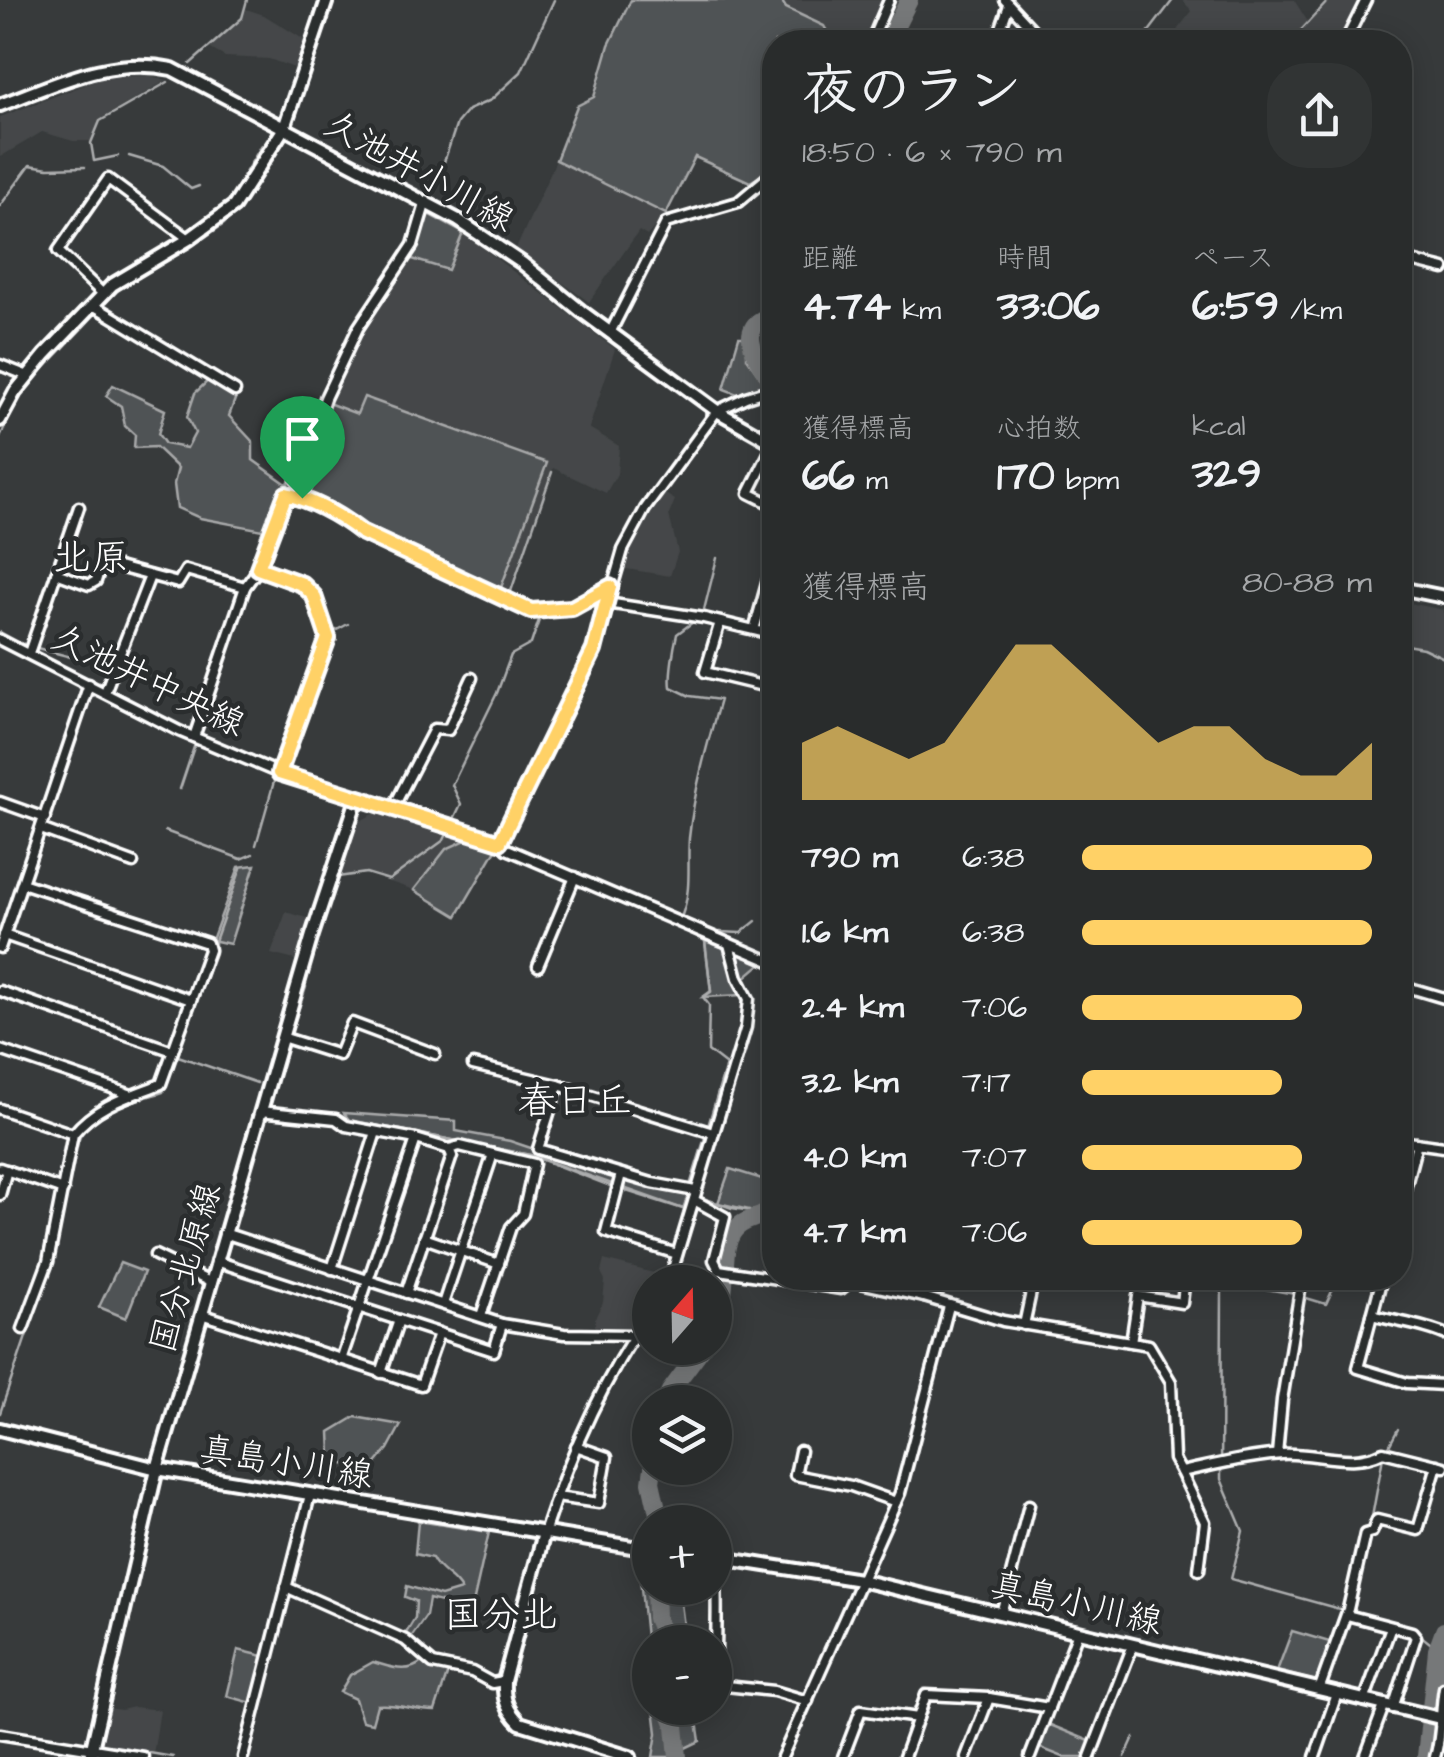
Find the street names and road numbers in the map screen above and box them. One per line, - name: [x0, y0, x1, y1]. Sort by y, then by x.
- street label: 久池井小川線: [315, 100, 523, 244]
- street label: 久池井中央線: [43, 613, 253, 749]
- street label: 国分北原線: [138, 1177, 234, 1359]
- street label: 真島小川線: [196, 1425, 376, 1501]
- street label: 真島小川線: [985, 1560, 1167, 1648]

